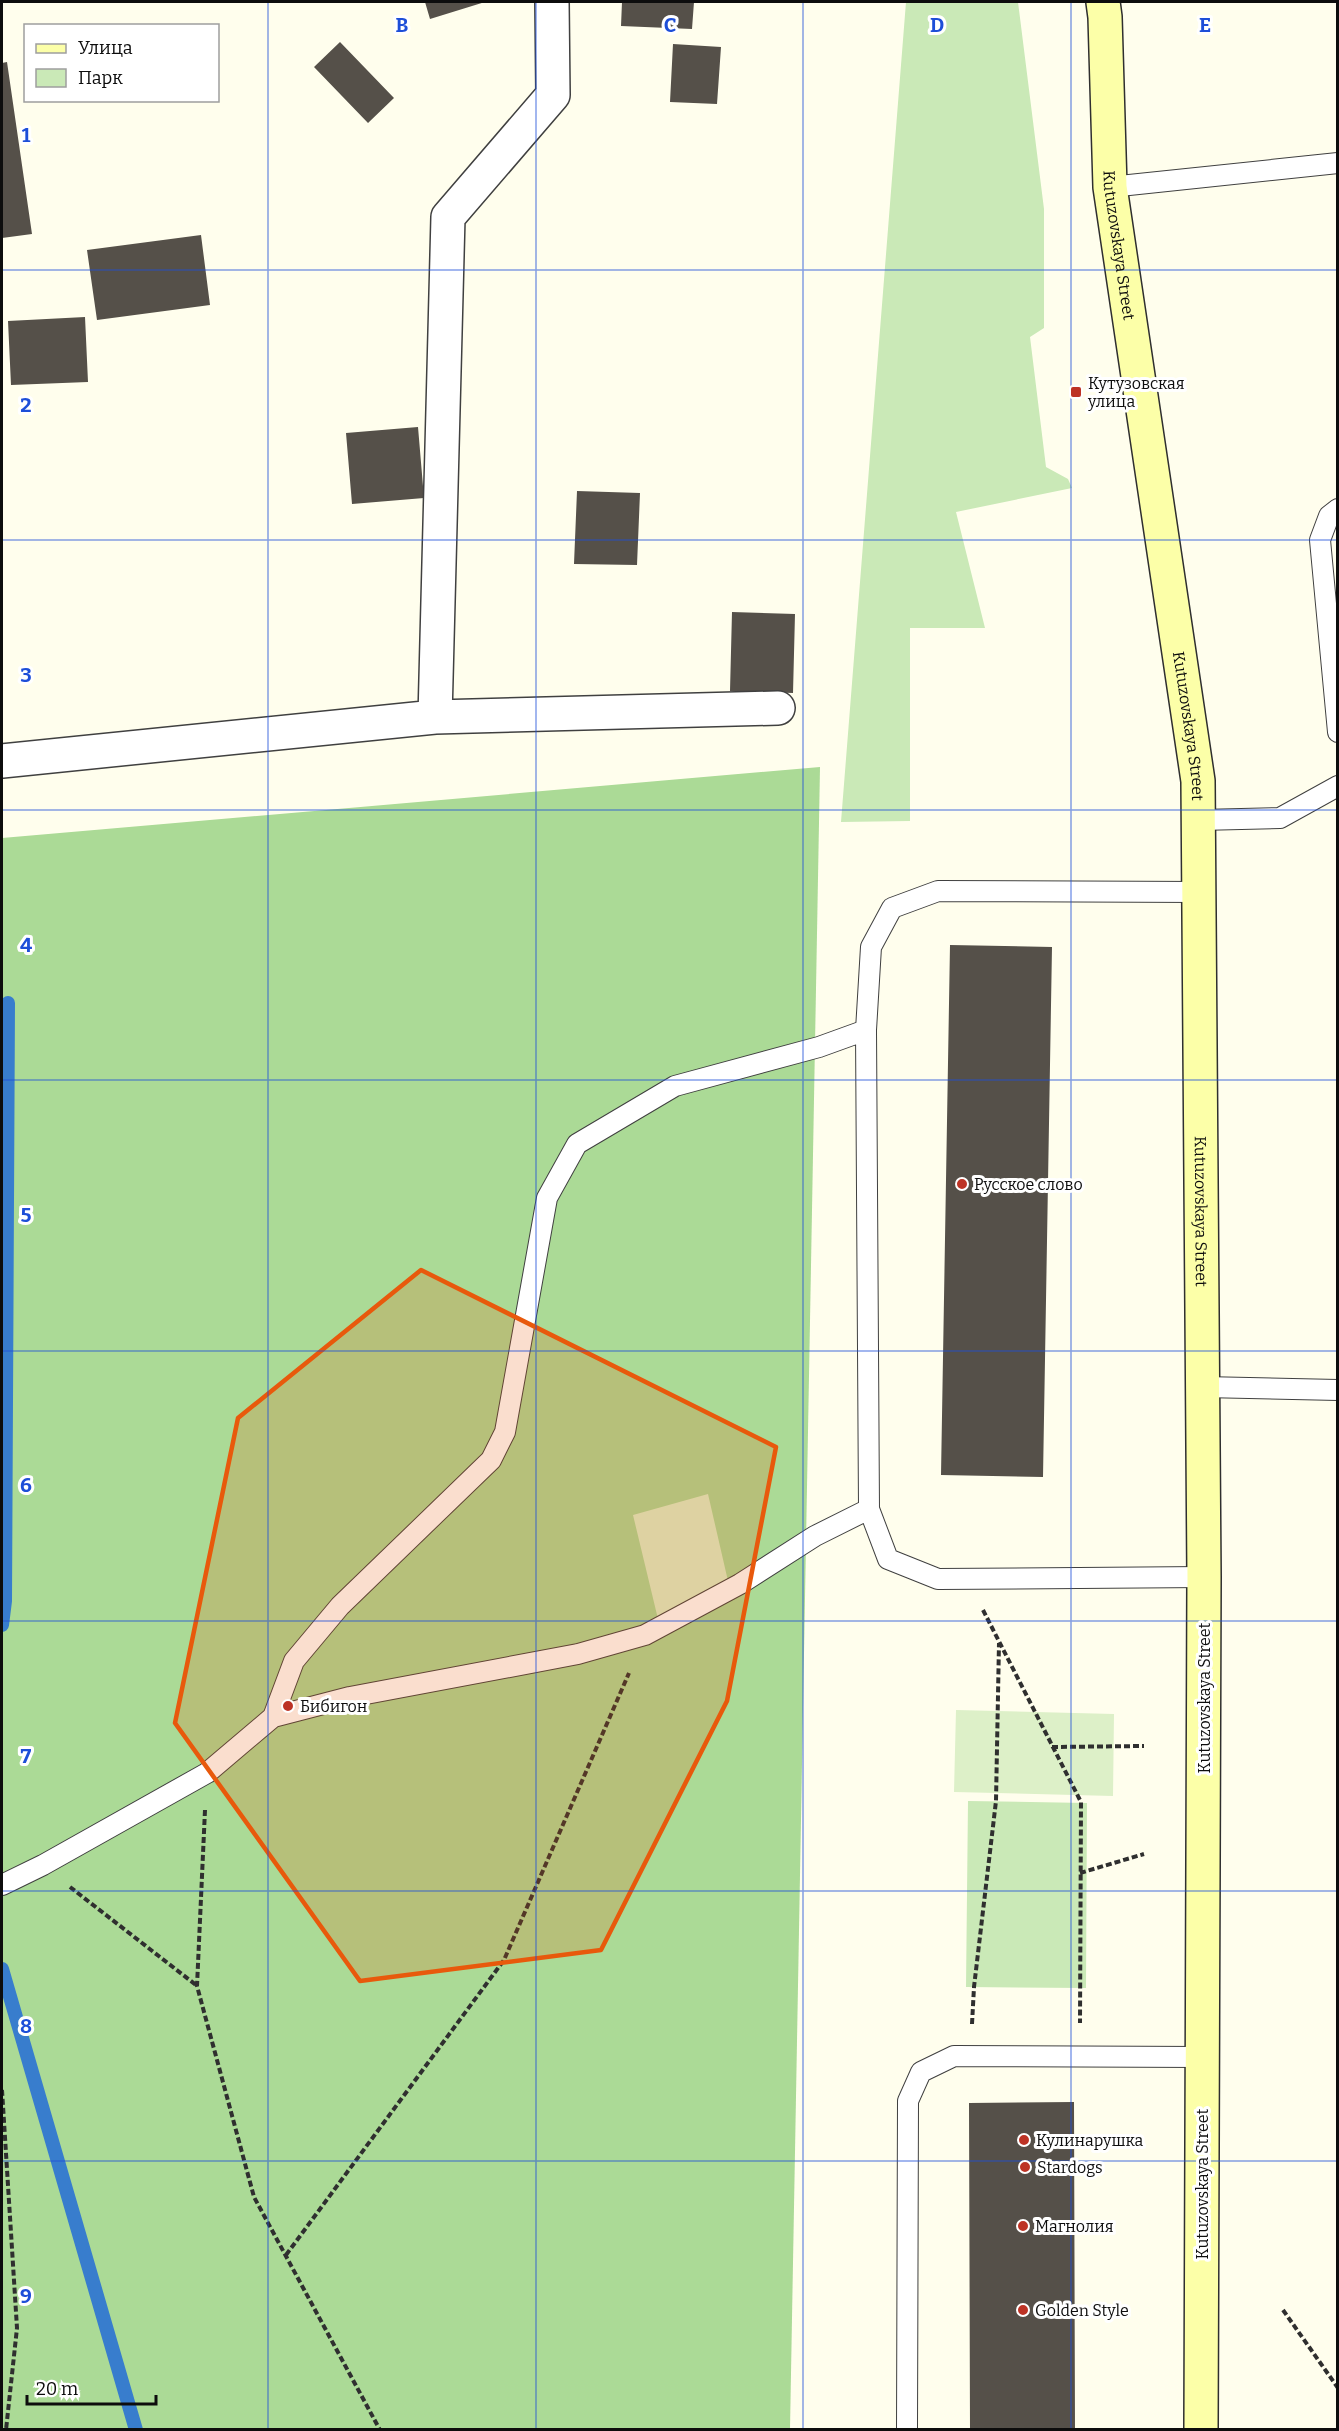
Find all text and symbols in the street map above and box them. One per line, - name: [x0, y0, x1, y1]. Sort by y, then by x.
- text: B: [396, 13, 409, 37]
- text: C: [664, 13, 676, 37]
- text: D: [930, 13, 944, 37]
- text: E: [1199, 13, 1211, 37]
- legend: [24, 24, 219, 102]
- text: Улица: [78, 37, 133, 59]
- text: Парк: [78, 67, 123, 89]
- text: 1: [22, 123, 31, 147]
- street label: Kutuzovskaya Street: [1100, 170, 1139, 321]
- place label: Кутузовская улица: [1087, 374, 1185, 411]
- marker: Кутузовская улица: [1069, 385, 1083, 399]
- text: 2: [20, 393, 32, 417]
- street label: Kutuzovskaya Street: [1169, 650, 1207, 801]
- text: 3: [20, 663, 32, 687]
- text: 4: [20, 933, 32, 957]
- street label: Kutuzovskaya Street: [1191, 1136, 1211, 1287]
- place label: Русское слово: [974, 1175, 1083, 1194]
- marker: Русское слово: [955, 1177, 969, 1191]
- text: 5: [21, 1203, 32, 1227]
- text: 6: [20, 1473, 32, 1497]
- street label: Kutuzovskaya Street: [1195, 1622, 1214, 1773]
- place label: Бибигон: [300, 1697, 367, 1716]
- marker: Бибигон: [281, 1699, 295, 1713]
- text: 7: [21, 1744, 32, 1768]
- text: 8: [20, 2014, 32, 2038]
- street label: Kutuzovskaya Street: [1193, 2108, 1212, 2259]
- place label: Кулинарушка: [1036, 2131, 1143, 2150]
- marker: Кулинарушка: [1017, 2133, 1031, 2147]
- place label: Stardogs: [1037, 2158, 1103, 2177]
- marker: Stardogs: [1018, 2160, 1032, 2174]
- place label: Магнолия: [1035, 2217, 1114, 2236]
- marker: Магнолия: [1016, 2219, 1030, 2233]
- text: 9: [20, 2284, 32, 2308]
- place label: Golden Style: [1035, 2301, 1129, 2320]
- marker: Golden Style: [1016, 2303, 1030, 2317]
- scale bar: [27, 2368, 156, 2406]
- text: 20 m: [36, 2378, 78, 2400]

